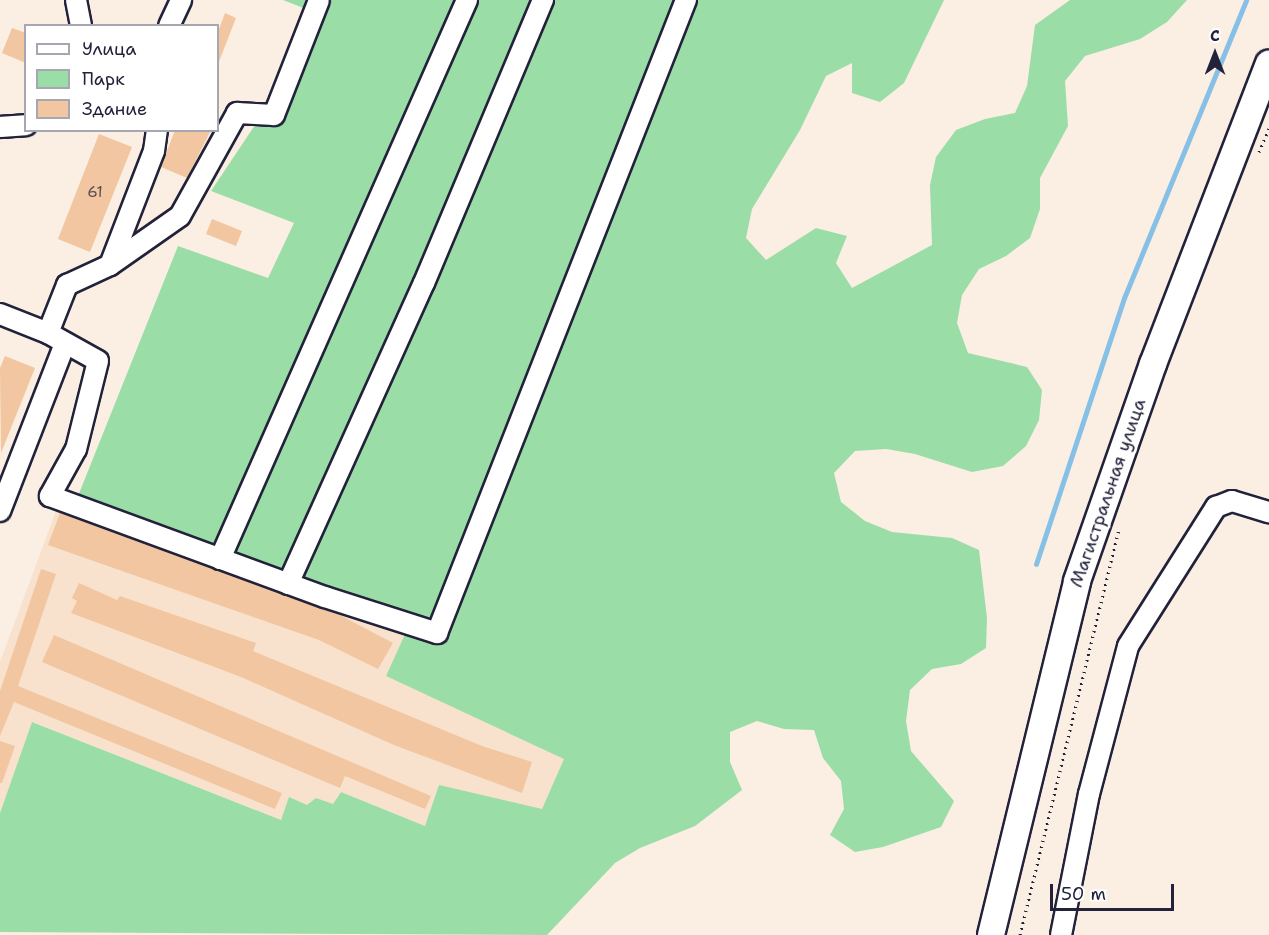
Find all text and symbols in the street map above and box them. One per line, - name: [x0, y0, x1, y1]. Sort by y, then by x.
- legend: [24, 24, 219, 132]
- north arrow: [1185, 24, 1245, 84]
- text: С: [1210, 25, 1220, 46]
- text: Улица: [82, 37, 136, 61]
- text: Парк: [82, 67, 125, 91]
- text: Здание: [82, 97, 147, 121]
- house number: 61: [87, 184, 103, 202]
- street label: Магистральная улица: [1066, 396, 1150, 590]
- scale bar: [1053, 872, 1178, 910]
- text: 50 m: [1061, 882, 1106, 906]

